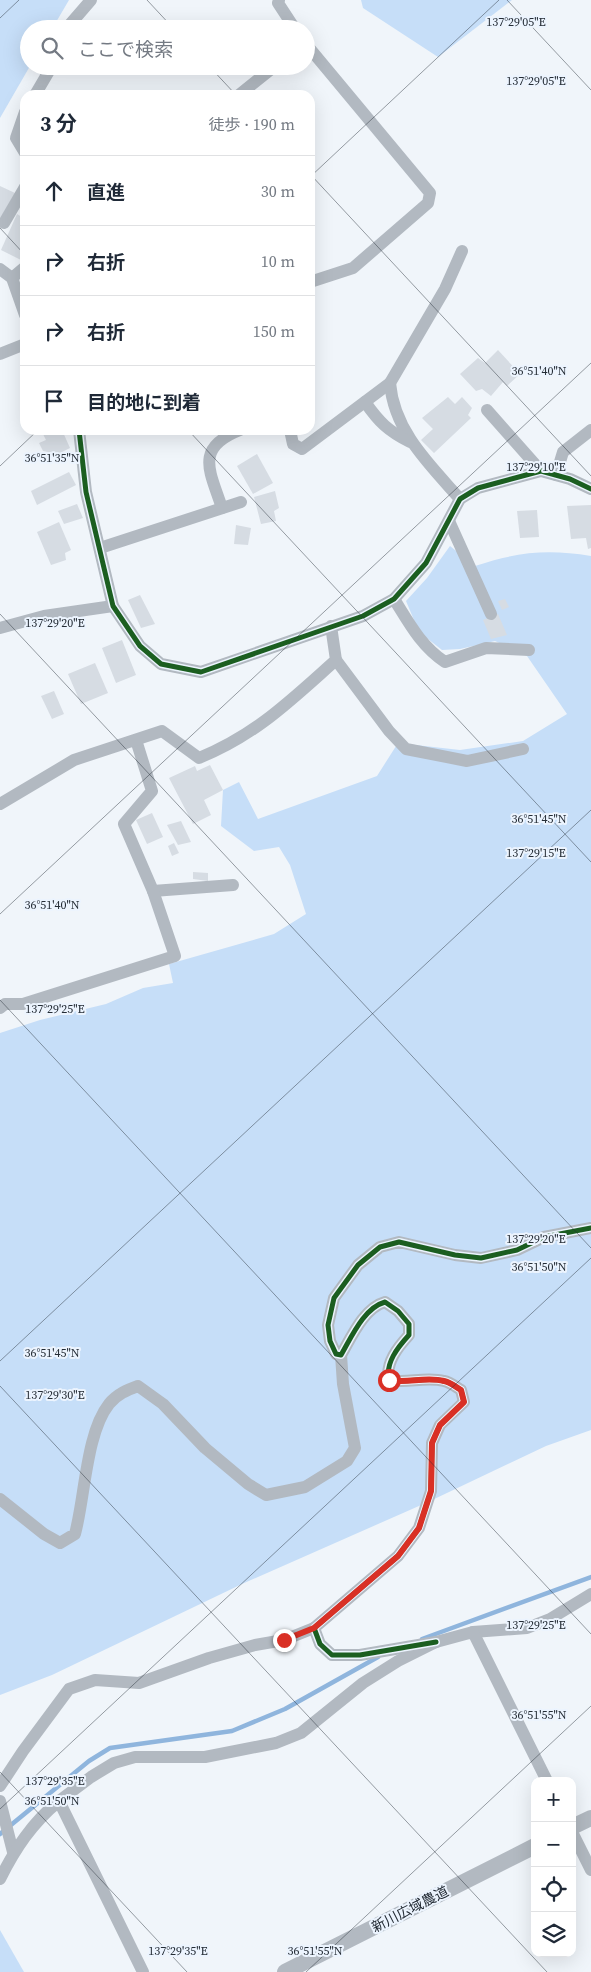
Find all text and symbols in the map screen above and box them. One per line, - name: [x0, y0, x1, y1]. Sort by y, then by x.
- text: 137°29'05"E: [486, 14, 546, 30]
- search box: [20, 20, 315, 75]
- icon: search: [38, 34, 66, 62]
- text: ここで検索: [78, 36, 173, 62]
- text: 137°29'05"E: [506, 73, 566, 89]
- text: 3 分: [40, 109, 77, 138]
- text: 徒歩 · 190 m: [209, 113, 295, 135]
- icon: ahead: [40, 177, 68, 205]
- text: 直進: [87, 179, 125, 205]
- text: 30 m: [261, 180, 295, 202]
- icon: right: [40, 247, 68, 275]
- text: 右折: [87, 249, 125, 275]
- text: 10 m: [261, 250, 295, 272]
- icon: right: [40, 317, 68, 345]
- text: 右折: [87, 319, 125, 345]
- text: 150 m: [253, 320, 295, 342]
- text: 36°51'40"N: [511, 363, 567, 379]
- icon: arrive: [40, 387, 68, 415]
- text: 目的地に到着: [87, 389, 201, 415]
- text: 36°51'35"N: [24, 450, 80, 466]
- text: 137°29'10"E: [506, 459, 566, 475]
- text: 137°29'20"E: [25, 615, 85, 631]
- text: 36°51'45"N: [511, 811, 567, 827]
- text: 137°29'15"E: [506, 845, 566, 861]
- text: 36°51'40"N: [24, 897, 80, 913]
- text: 137°29'25"E: [25, 1001, 85, 1017]
- text: 137°29'20"E: [506, 1231, 566, 1247]
- text: 36°51'50"N: [511, 1259, 567, 1275]
- text: 36°51'45"N: [24, 1345, 80, 1361]
- route start: [378, 1369, 401, 1392]
- text: 137°29'30"E: [25, 1387, 85, 1403]
- text: 137°29'25"E: [506, 1617, 566, 1633]
- route end: [273, 1629, 296, 1652]
- text: 36°51'55"N: [511, 1707, 567, 1723]
- text: 137°29'35"E: [25, 1773, 85, 1789]
- map controls: [531, 1777, 576, 1957]
- button: +: [531, 1777, 576, 1822]
- text: 36°51'50"N: [24, 1793, 80, 1809]
- button: −: [531, 1822, 576, 1867]
- button: locate: [531, 1867, 576, 1912]
- street label: 新川広域農道: [368, 1881, 452, 1937]
- button: layers: [531, 1912, 576, 1957]
- text: 137°29'35"E: [148, 1943, 208, 1959]
- text: 36°51'55"N: [287, 1943, 343, 1959]

